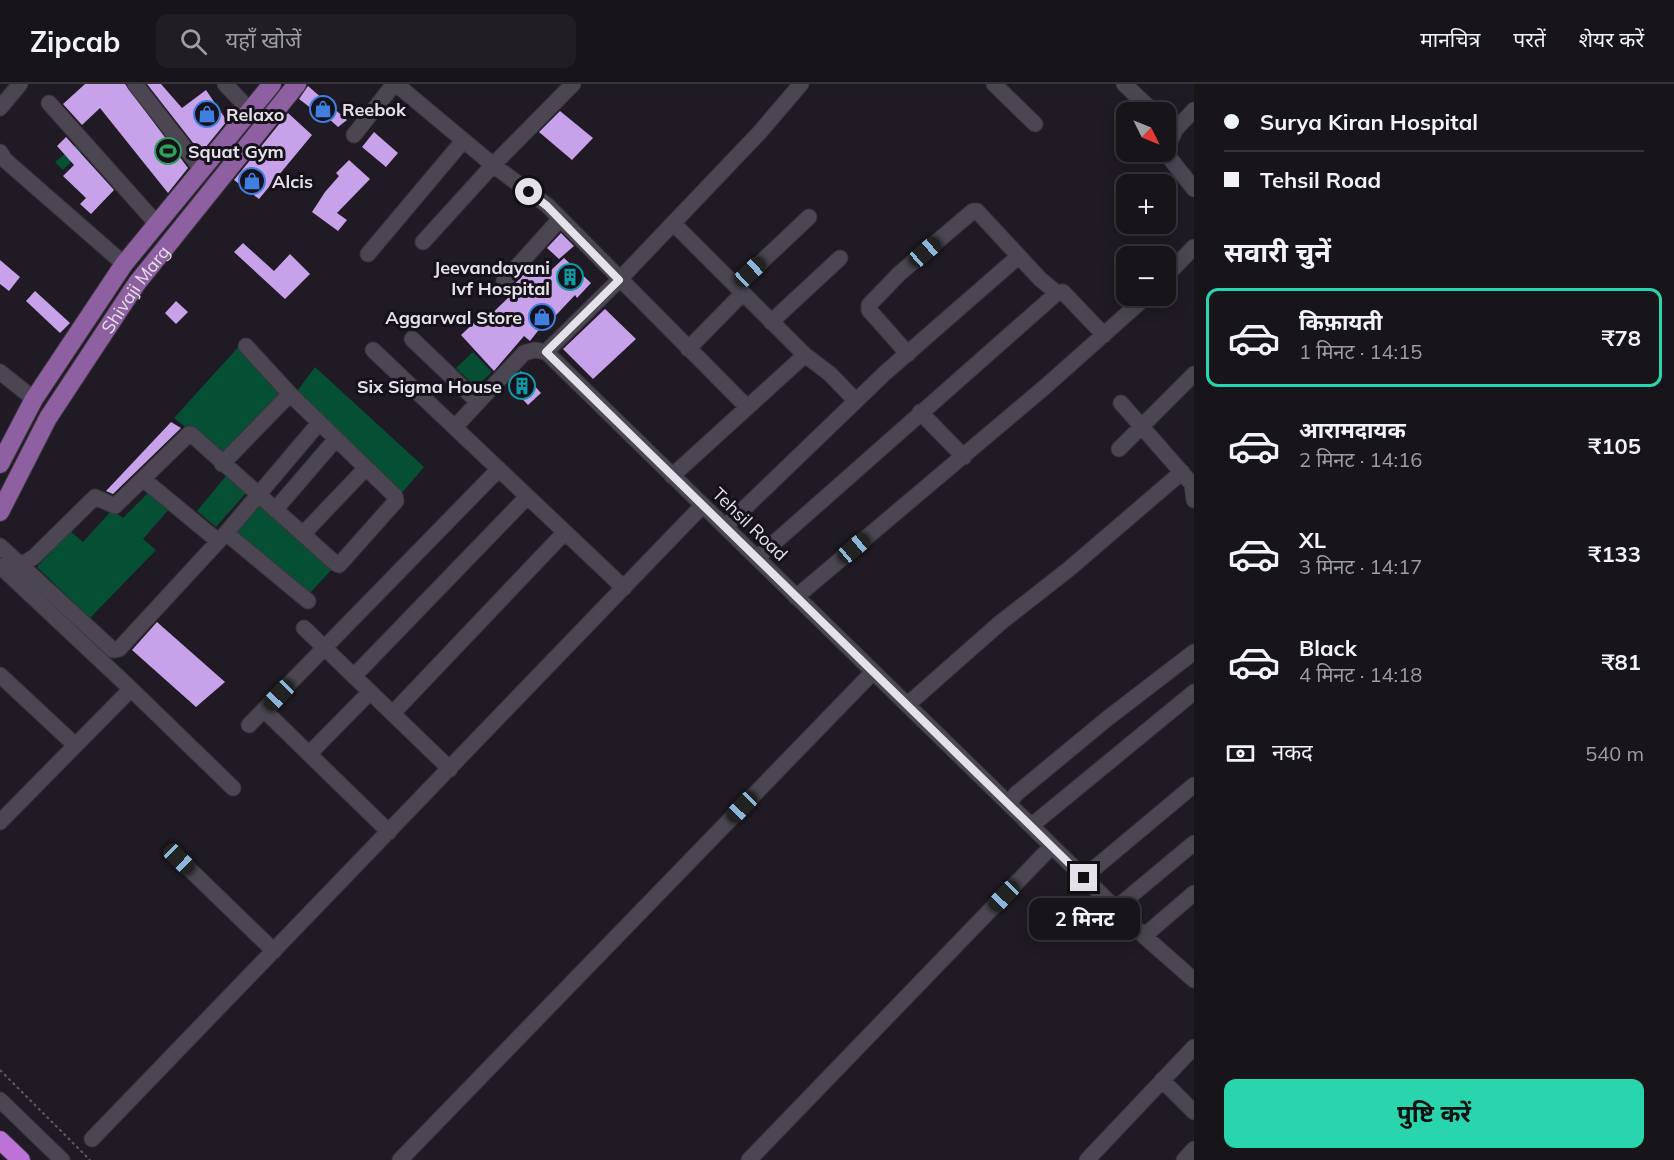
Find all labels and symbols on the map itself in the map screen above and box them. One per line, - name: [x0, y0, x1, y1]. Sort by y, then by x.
- shop icon: Reebok: [308, 94, 338, 124]
- place label: Reebok: [342, 98, 407, 121]
- shop icon: Relaxo: [192, 99, 222, 129]
- north arrow: [1116, 102, 1176, 162]
- place label: Relaxo: [226, 103, 284, 126]
- sports icon: Squat Gym: [153, 136, 183, 166]
- place label: Squat Gym: [188, 140, 284, 163]
- shop icon: Alcis: [237, 166, 267, 196]
- place label: Alcis: [272, 170, 313, 193]
- route start: [515, 178, 542, 205]
- car: [906, 233, 944, 271]
- street label: Shivaji Marg: [96, 240, 174, 338]
- car: [731, 253, 769, 291]
- place label: Jeevandayani Ivf Hospital: [434, 256, 550, 300]
- building icon: Jeevandayani Ivf Hospital: [555, 262, 585, 292]
- shop icon: Aggarwal Store: [527, 302, 557, 332]
- place label: Aggarwal Store: [385, 306, 522, 329]
- building icon: Six Sigma House: [507, 371, 537, 401]
- place label: Six Sigma House: [357, 375, 502, 398]
- street label: Tehsil Road: [707, 482, 793, 566]
- car: [834, 530, 874, 566]
- car: [260, 676, 298, 714]
- car: [723, 788, 761, 826]
- car: [160, 840, 198, 878]
- route end: [1070, 864, 1097, 891]
- car: [985, 877, 1023, 915]
- callout: 2 मिनट: [1028, 899, 1140, 941]

